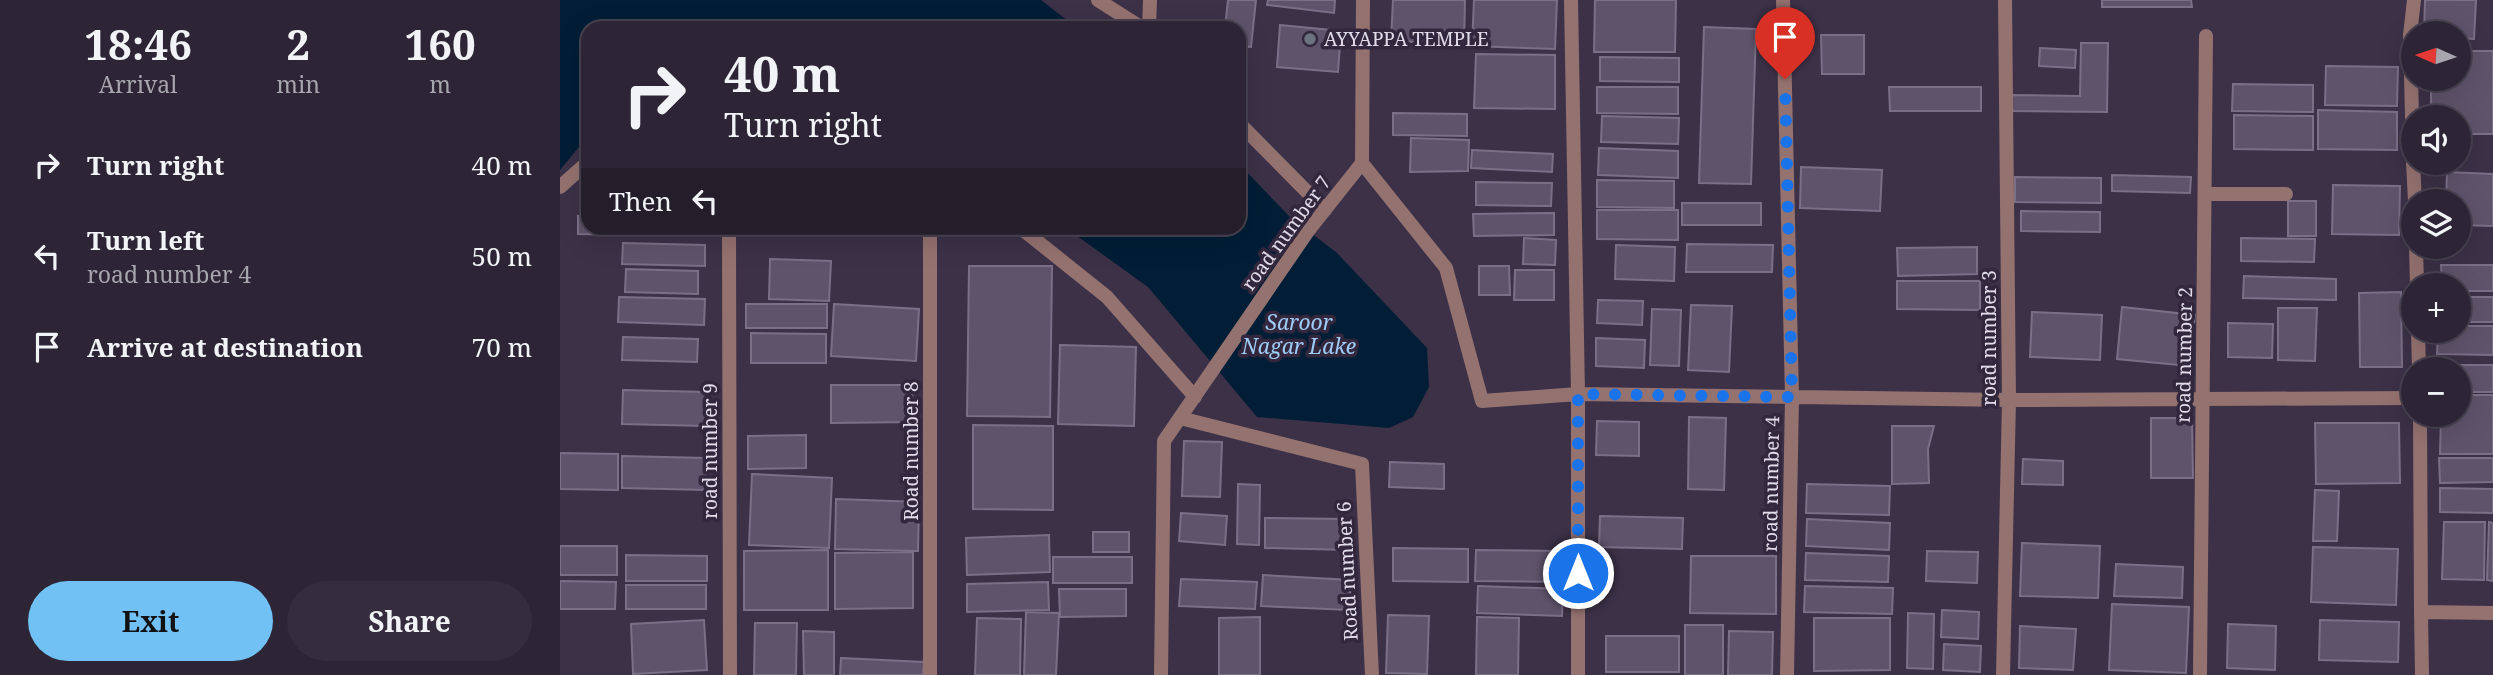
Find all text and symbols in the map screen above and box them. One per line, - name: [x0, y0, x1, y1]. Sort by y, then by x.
- pin: [1755, 7, 1815, 79]
- text: 18:46: [84, 15, 192, 72]
- text: 2: [286, 15, 310, 72]
- text: 160: [404, 15, 476, 72]
- icon: arrive: [1766, 18, 1804, 56]
- north arrow: [2401, 21, 2471, 91]
- map controls: [2401, 21, 2471, 427]
- place label: AYYAPPA TEMPLE: [1324, 26, 1489, 52]
- marker: AYYAPPA TEMPLE: [1302, 31, 1318, 47]
- text: 40 m: [724, 40, 840, 106]
- icon: right: [609, 49, 700, 140]
- text: Arrival: [99, 68, 177, 100]
- text: min: [276, 68, 320, 100]
- text: m: [429, 68, 451, 100]
- text: Turn right: [724, 103, 882, 146]
- button: sound: [2401, 105, 2471, 175]
- icon: right: [28, 146, 66, 184]
- text: Turn right: [87, 147, 224, 183]
- text: 40 m: [472, 147, 532, 183]
- street label: road number 7: [1236, 170, 1336, 296]
- icon: left: [686, 182, 724, 220]
- text: Then: [609, 183, 672, 219]
- button: layers: [2401, 189, 2471, 259]
- text: Turn left: [87, 222, 204, 258]
- icon: left: [28, 237, 66, 275]
- text: 50 m: [472, 238, 532, 274]
- text: road number 4: [87, 258, 251, 290]
- street label: road number 3: [1976, 270, 2002, 406]
- button: +: [2401, 273, 2471, 343]
- street label: road number 2: [2170, 287, 2198, 423]
- water label: Saroor Nagar Lake: [1241, 308, 1356, 360]
- icon: arrive: [28, 328, 66, 366]
- text: Arrive at destination: [87, 329, 363, 365]
- text: 70 m: [472, 329, 532, 365]
- button: −: [2401, 357, 2471, 427]
- street label: Road number 8: [898, 381, 924, 521]
- street label: road number 9: [697, 383, 723, 519]
- street label: road number 4: [1757, 415, 1785, 552]
- street label: Road number 6: [1330, 501, 1364, 641]
- position arrow: [1541, 536, 1615, 610]
- button: Exit: [28, 581, 273, 661]
- button: Share: [287, 581, 532, 661]

